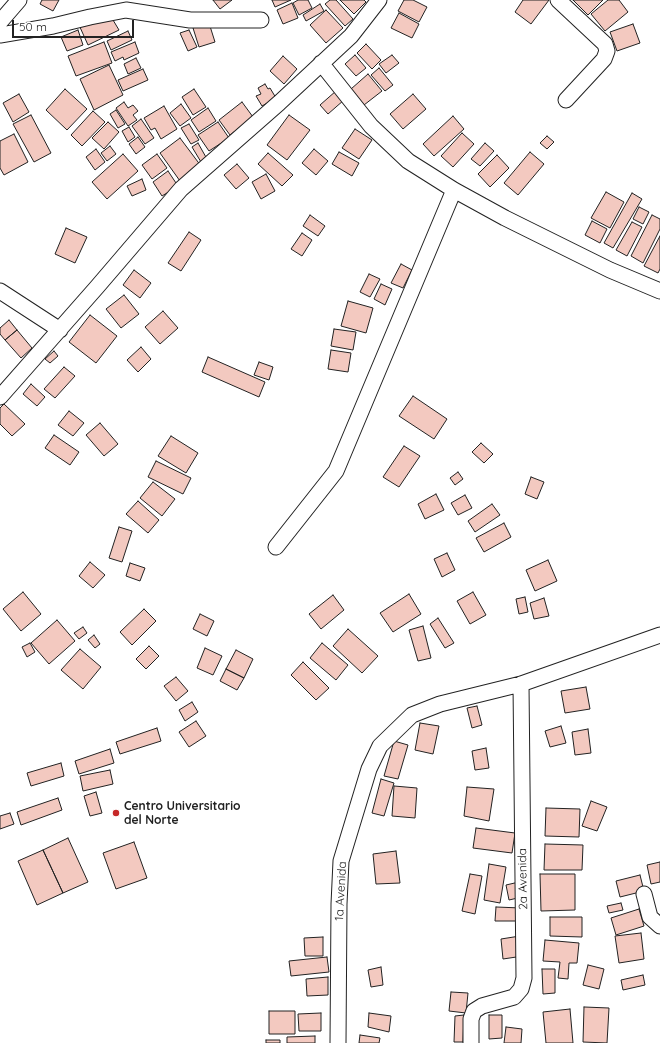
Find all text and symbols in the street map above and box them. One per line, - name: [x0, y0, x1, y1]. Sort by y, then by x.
- scale bar: [14, 12, 136, 38]
- text: 50 m: [19, 19, 47, 34]
- place label: Centro Universitario del Norte: [124, 799, 240, 827]
- marker: Centro Universitario del Norte: [111, 808, 121, 818]
- street label: 2a Avenida: [515, 848, 531, 910]
- street label: 1a Avenida: [332, 861, 350, 921]

